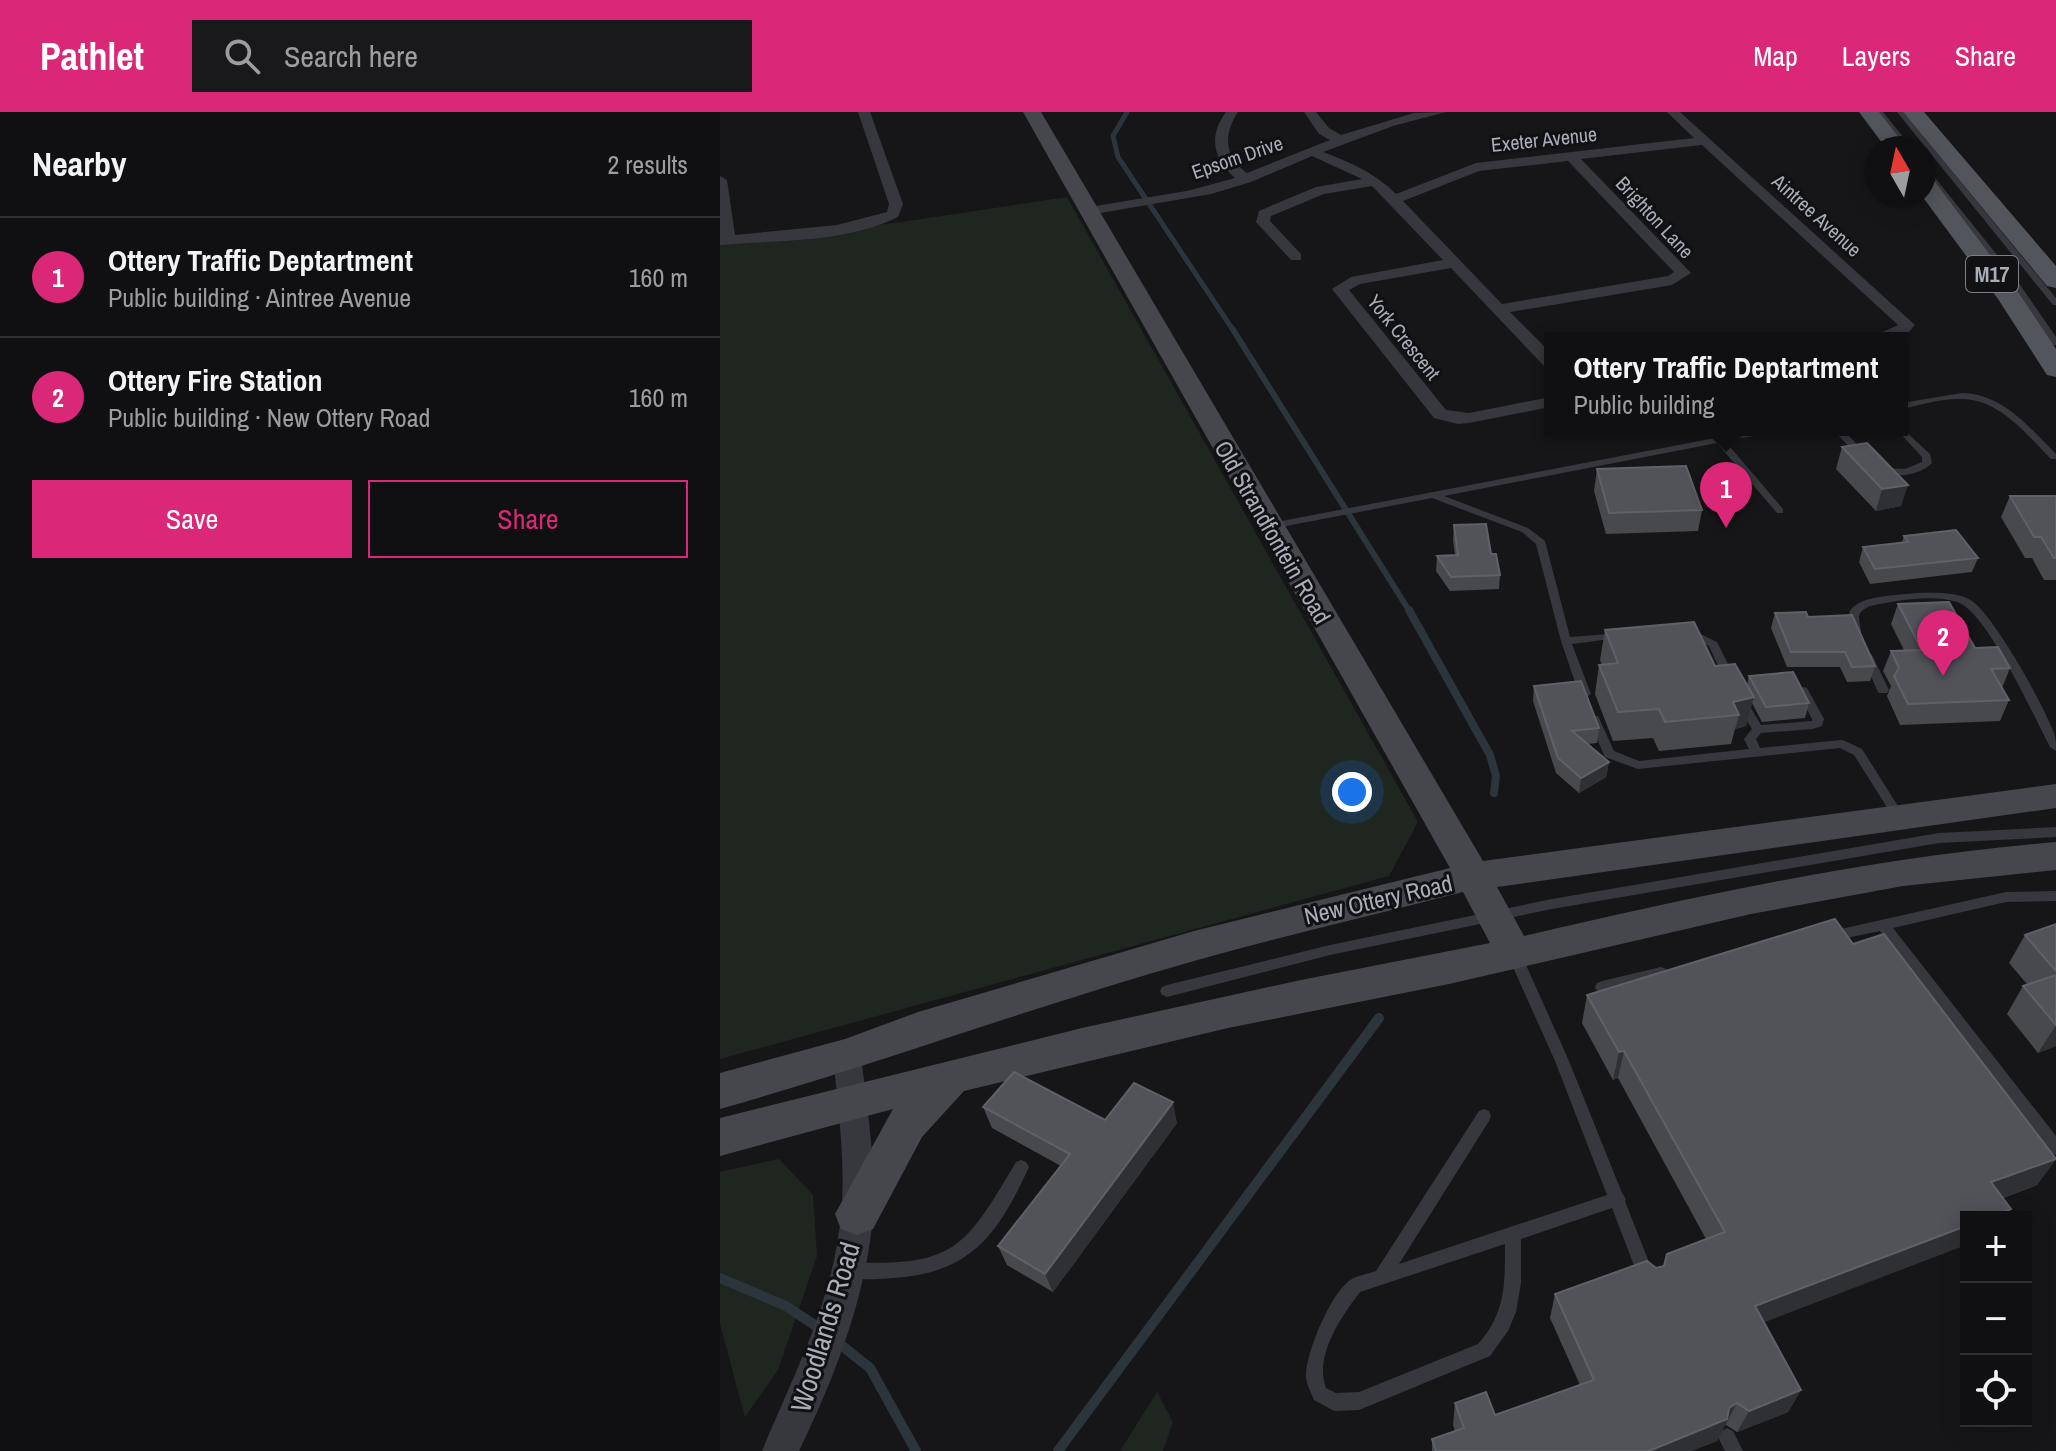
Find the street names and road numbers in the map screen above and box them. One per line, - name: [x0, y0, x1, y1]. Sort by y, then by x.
- street label: Exeter Avenue: [1490, 120, 1598, 158]
- street label: Epsom Drive: [1188, 129, 1286, 185]
- street label: Aintree Avenue: [1766, 167, 1868, 262]
- street label: Brighton Lane: [1610, 170, 1700, 264]
- road number: M17: [1966, 256, 2018, 292]
- street label: York Crescent: [1361, 289, 1447, 386]
- street label: Old Strandfontein Road: [1207, 434, 1339, 630]
- street label: New Ottery Road: [1301, 866, 1455, 932]
- street label: Woodlands Road: [781, 1237, 869, 1417]

